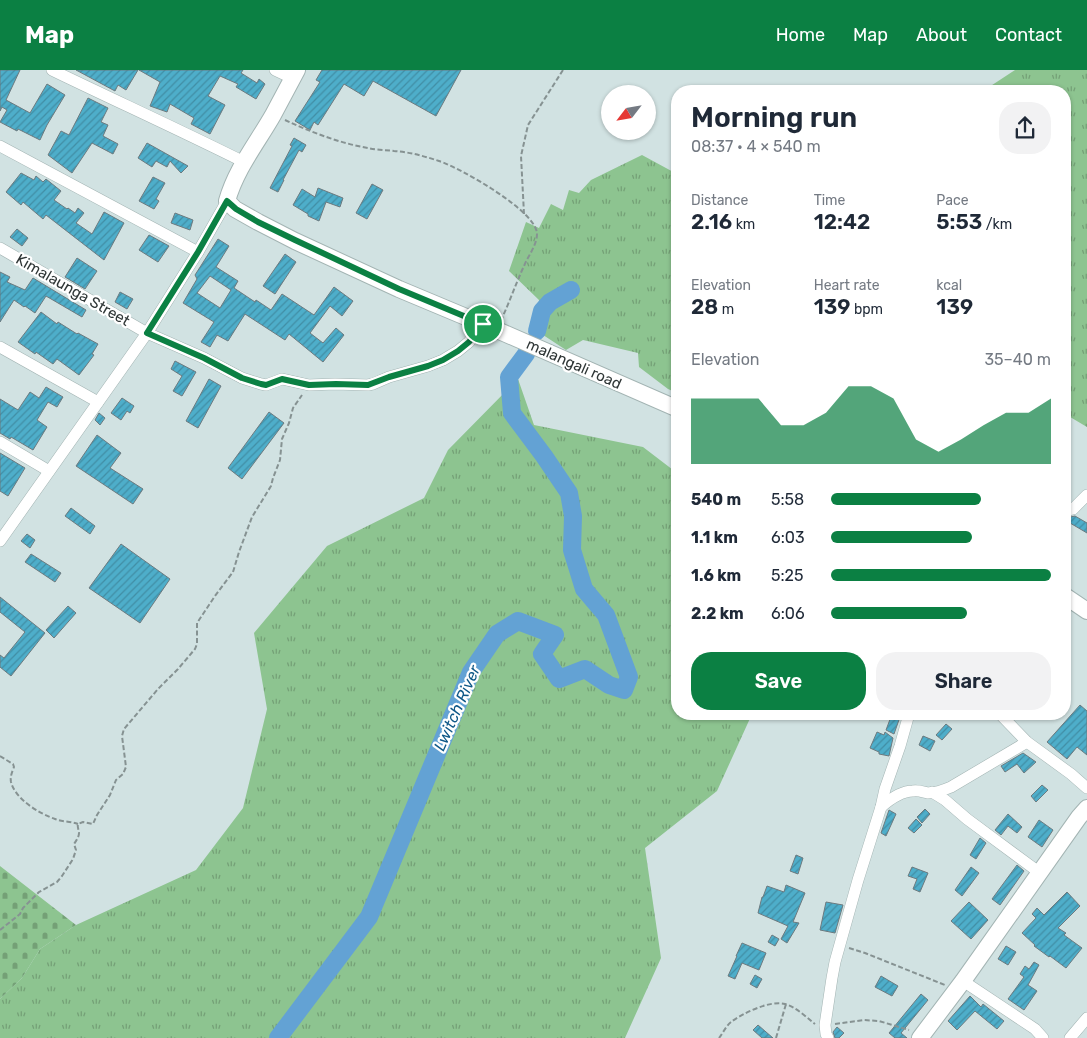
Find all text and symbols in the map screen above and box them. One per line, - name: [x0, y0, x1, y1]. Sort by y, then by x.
- text: Map: [25, 21, 74, 49]
- text: Home: [776, 24, 825, 46]
- text: Map: [853, 24, 888, 46]
- text: About: [916, 24, 967, 46]
- text: Contact: [995, 24, 1062, 46]
- north arrow: [601, 85, 656, 140]
- map controls: [601, 85, 656, 140]
- text: Morning run: [691, 101, 857, 134]
- button: share: [999, 102, 1051, 154]
- text: 08:37 · 4 × 540 m: [691, 137, 821, 156]
- text: Distance: [691, 192, 748, 209]
- text: Time: [814, 192, 845, 209]
- text: Pace: [936, 192, 968, 209]
- text: 2.16: [691, 209, 732, 234]
- text: 12:42: [814, 209, 870, 234]
- text: 5:53: [936, 209, 982, 234]
- text: km: [732, 216, 755, 233]
- text: /km: [982, 216, 1012, 233]
- street label: Kimalaunga Street: [13, 250, 133, 330]
- text: Elevation: [691, 277, 751, 294]
- text: Heart rate: [814, 277, 880, 294]
- text: kcal: [936, 277, 962, 294]
- text: 28: [691, 294, 718, 319]
- text: 139: [814, 294, 850, 319]
- text: 139: [936, 294, 973, 319]
- text: m: [718, 301, 734, 318]
- text: bpm: [850, 301, 883, 318]
- pin: [462, 303, 504, 345]
- icon: arrive: [469, 310, 497, 338]
- street label: malangali road: [524, 335, 624, 393]
- text: Elevation: [691, 350, 760, 369]
- text: 35–40 m: [984, 350, 1051, 369]
- text: 540 m: [691, 490, 741, 509]
- text: 5:58: [771, 490, 804, 509]
- text: 1.1 km: [691, 528, 738, 547]
- text: 6:03: [771, 528, 805, 547]
- text: 1.6 km: [691, 566, 741, 585]
- text: 5:25: [771, 566, 804, 585]
- text: 2.2 km: [691, 604, 744, 623]
- text: 6:06: [771, 604, 805, 623]
- button: Save: [691, 652, 866, 710]
- button: Share: [876, 652, 1051, 710]
- water label: Lwitch River: [430, 662, 485, 754]

